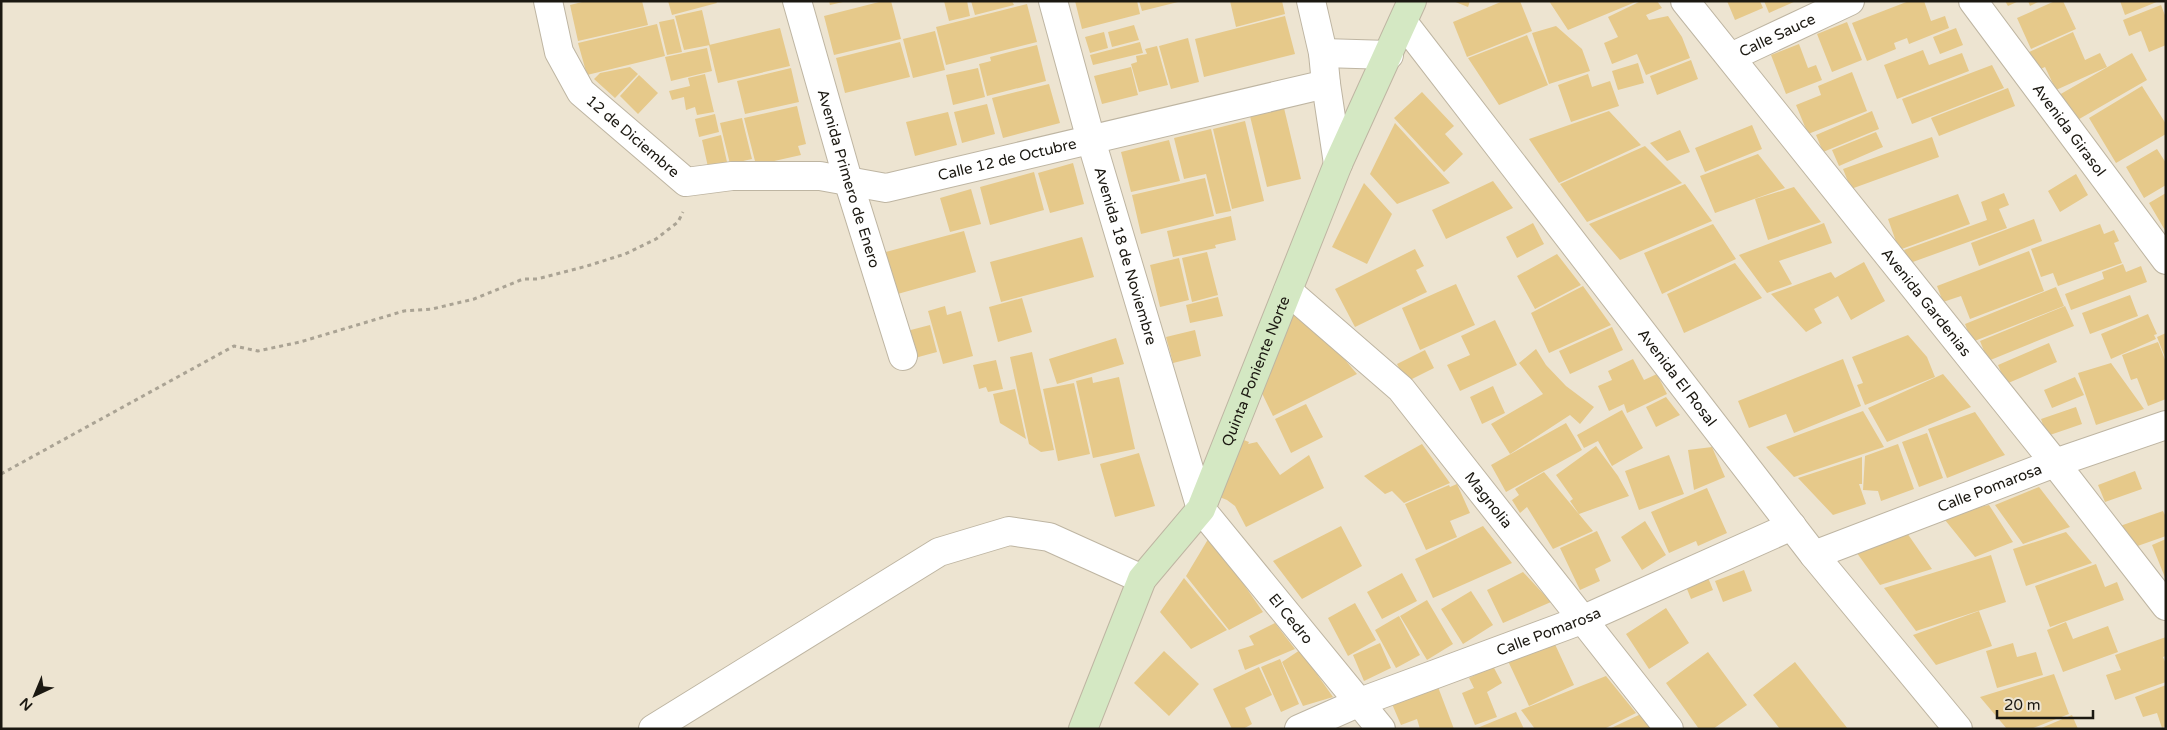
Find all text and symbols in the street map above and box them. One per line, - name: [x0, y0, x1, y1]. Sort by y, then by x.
- street label: Calle Sauce: [1736, 10, 1818, 61]
- street label: Avenida Girasol: [2029, 80, 2110, 180]
- street label: Avenida Primero de Enero: [814, 87, 884, 270]
- street label: 12 de Diciembre: [582, 91, 683, 181]
- street label: Calle 12 de Octubre: [936, 134, 1078, 184]
- street label: Avenida 18 de Noviembre: [1091, 165, 1161, 347]
- street label: Avenida Gardenias: [1878, 245, 1975, 360]
- street label: Quinta Poniente Norte: [1218, 293, 1294, 449]
- street label: Avenida El Rosal: [1634, 325, 1720, 430]
- street label: Calle Pomarosa: [1935, 460, 2044, 516]
- street label: Magnolia: [1461, 468, 1516, 532]
- street label: El Cedro: [1265, 590, 1317, 648]
- street label: Calle Pomarosa: [1494, 604, 1604, 660]
- north arrow: [10, 670, 60, 720]
- scale bar: [1997, 688, 2093, 720]
- text: N: [16, 694, 36, 714]
- text: 20 m: [2004, 696, 2041, 714]

